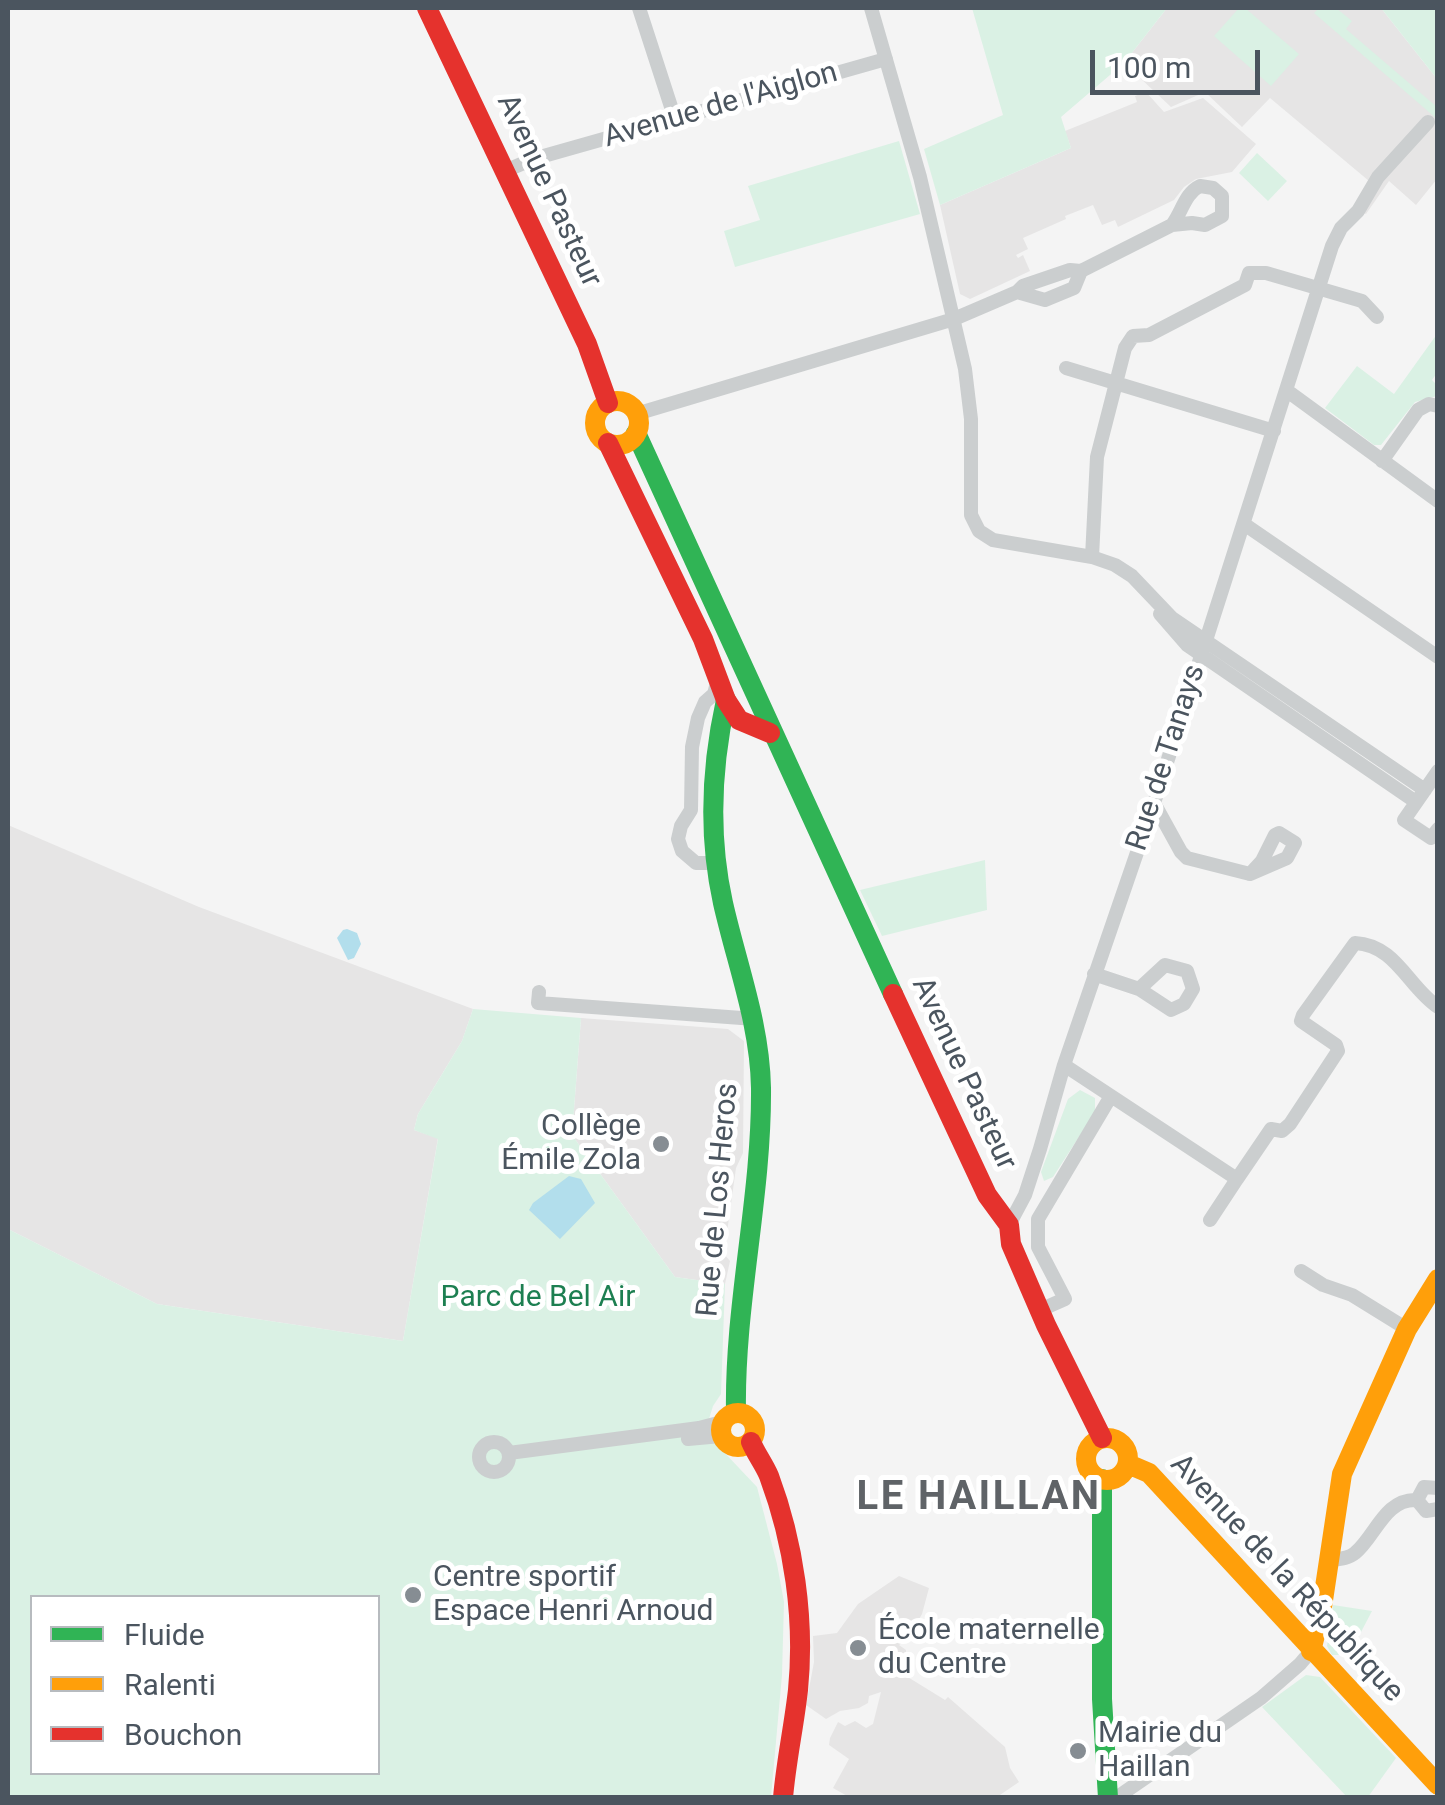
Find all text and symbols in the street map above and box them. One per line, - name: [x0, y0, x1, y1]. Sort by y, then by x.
- scale bar: [1095, 30, 1265, 92]
- text: 100 m: [1107, 50, 1191, 85]
- street label: Avenue de l'Aiglon: [600, 55, 842, 157]
- street label: Avenue Pasteur: [488, 89, 608, 293]
- street label: Rue de Tanays: [1120, 660, 1214, 856]
- street label: Avenue Pasteur: [903, 972, 1023, 1176]
- street label: Rue de Los Heros: [691, 1082, 747, 1318]
- place label: Collège Émile Zola: [501, 1109, 641, 1180]
- marker: Collège Émile Zola: [650, 1133, 672, 1155]
- park label: Parc de Bel Air: [441, 1280, 635, 1316]
- street label: Avenue de la République: [1162, 1448, 1410, 1710]
- district label: LE HAILLAN: [856, 1475, 1102, 1523]
- place label: Centre sportif Espace Henri Arnoud: [433, 1560, 713, 1630]
- marker: Centre sportif Espace Henri Arnoud: [402, 1584, 424, 1606]
- legend: [30, 1595, 380, 1775]
- place label: École maternelle du Centre: [878, 1613, 1100, 1684]
- text: Fluide: [124, 1617, 205, 1652]
- marker: École maternelle du Centre: [847, 1637, 869, 1659]
- text: Ralenti: [124, 1667, 216, 1702]
- place label: Mairie du Haillan: [1098, 1716, 1222, 1786]
- text: Bouchon: [124, 1717, 242, 1752]
- marker: Mairie du Haillan: [1067, 1740, 1089, 1762]

